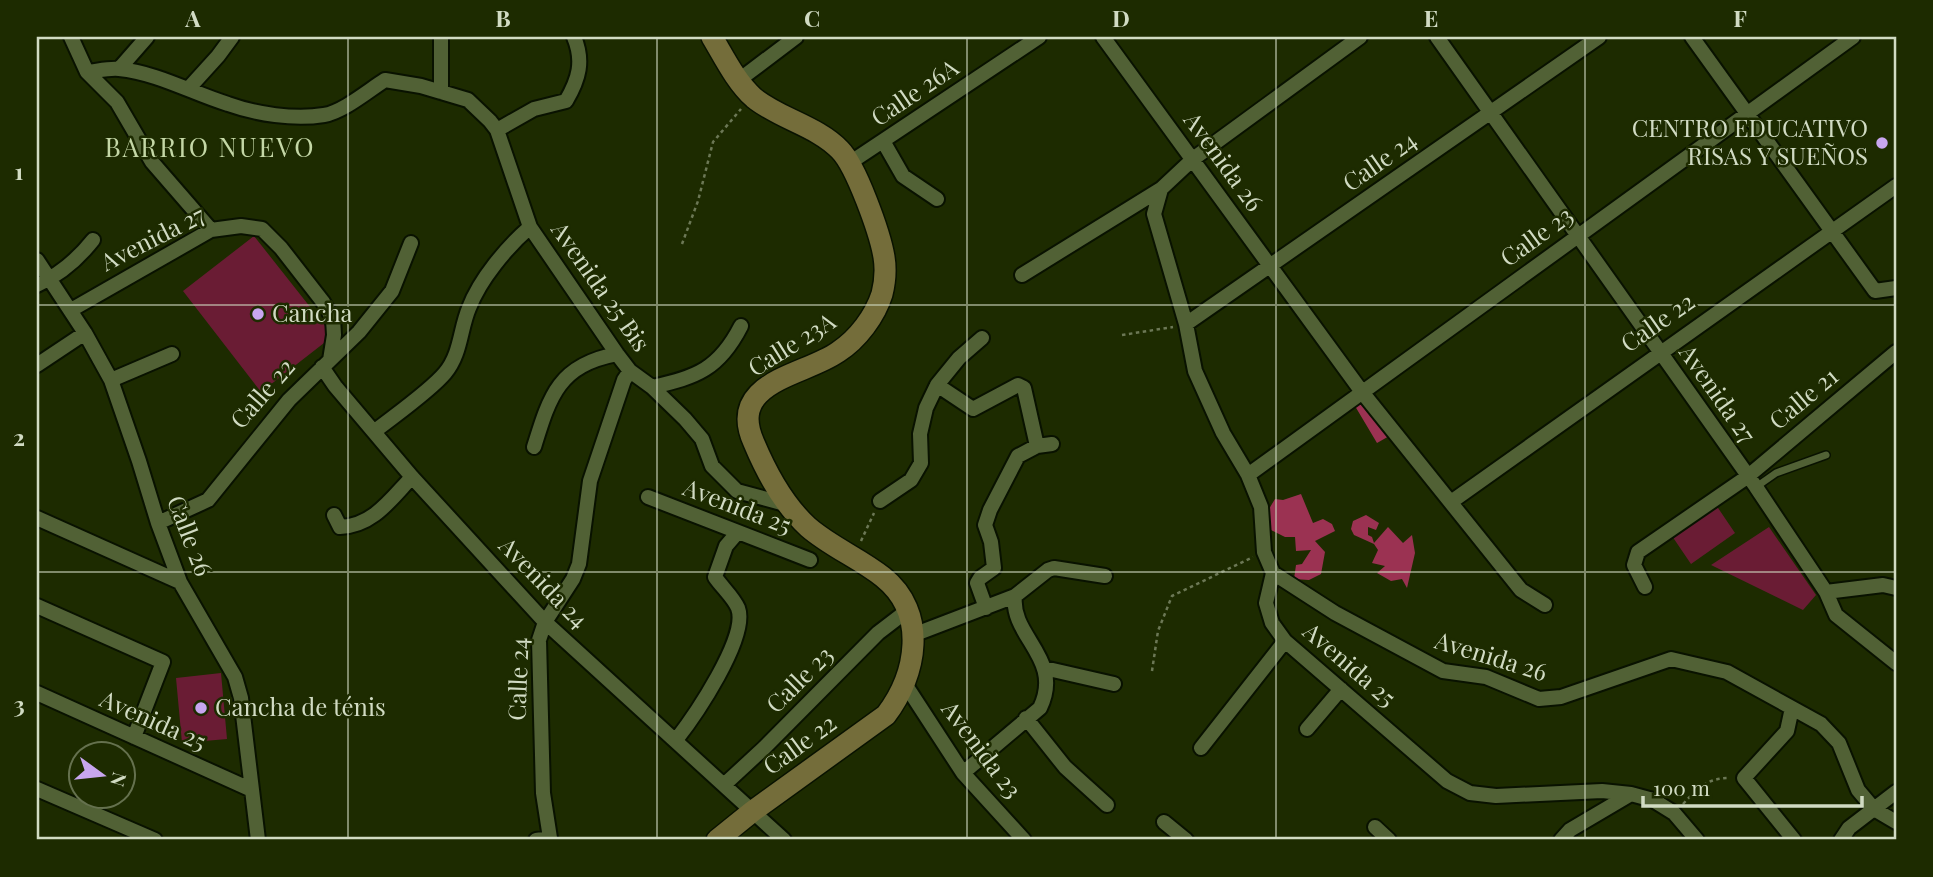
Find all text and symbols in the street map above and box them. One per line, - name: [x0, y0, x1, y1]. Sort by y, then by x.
- text: A: [184, 2, 201, 33]
- text: B: [495, 2, 511, 33]
- text: C: [804, 2, 820, 33]
- text: D: [1112, 2, 1130, 33]
- text: E: [1424, 2, 1438, 33]
- text: F: [1733, 2, 1747, 33]
- street label: Calle 26A: [864, 50, 965, 132]
- street label: Avenida 26: [1177, 104, 1272, 217]
- place label: CENTRO EDUCATIVO RISAS Y SUEÑOS: [1632, 111, 1868, 171]
- street label: Calle 24: [1336, 123, 1422, 197]
- district label: BARRIO NUEVO: [104, 129, 316, 164]
- marker: CENTRO EDUCATIVO RISAS Y SUEÑOS: [1874, 135, 1890, 151]
- text: 1: [15, 155, 24, 186]
- street label: Avenida 27: [94, 197, 210, 278]
- street label: Calle 23: [1493, 198, 1579, 273]
- street label: Avenida 25 Bis: [545, 214, 658, 357]
- street label: Calle 22: [1614, 284, 1700, 358]
- place label: Cancha: [272, 296, 353, 328]
- street label: Calle 23A: [741, 303, 842, 383]
- marker: Cancha: [250, 306, 266, 322]
- street label: Avenida 27: [1673, 337, 1764, 449]
- street label: Calle 22: [222, 351, 301, 435]
- street label: Calle 21: [1762, 359, 1844, 436]
- text: 2: [13, 421, 25, 452]
- street label: Avenida 25: [678, 470, 796, 540]
- street label: Calle 26: [161, 490, 221, 580]
- street label: Avenida 24: [492, 528, 596, 634]
- street label: Avenida 25: [1296, 614, 1404, 713]
- street label: Avenida 26: [1431, 623, 1552, 687]
- street label: Calle 24: [500, 637, 534, 721]
- street label: Calle 23: [758, 638, 839, 719]
- street label: Avenida 25: [95, 681, 212, 757]
- text: 3: [13, 688, 25, 719]
- place label: Cancha de ténis: [215, 690, 386, 722]
- street label: Avenida 23: [935, 693, 1030, 804]
- marker: Cancha de ténis: [193, 700, 209, 716]
- street label: Calle 22: [756, 706, 842, 781]
- north arrow: [66, 740, 136, 810]
- scale bar: [1643, 765, 1861, 809]
- text: N: [105, 770, 134, 790]
- text: 100 m: [1653, 773, 1710, 801]

